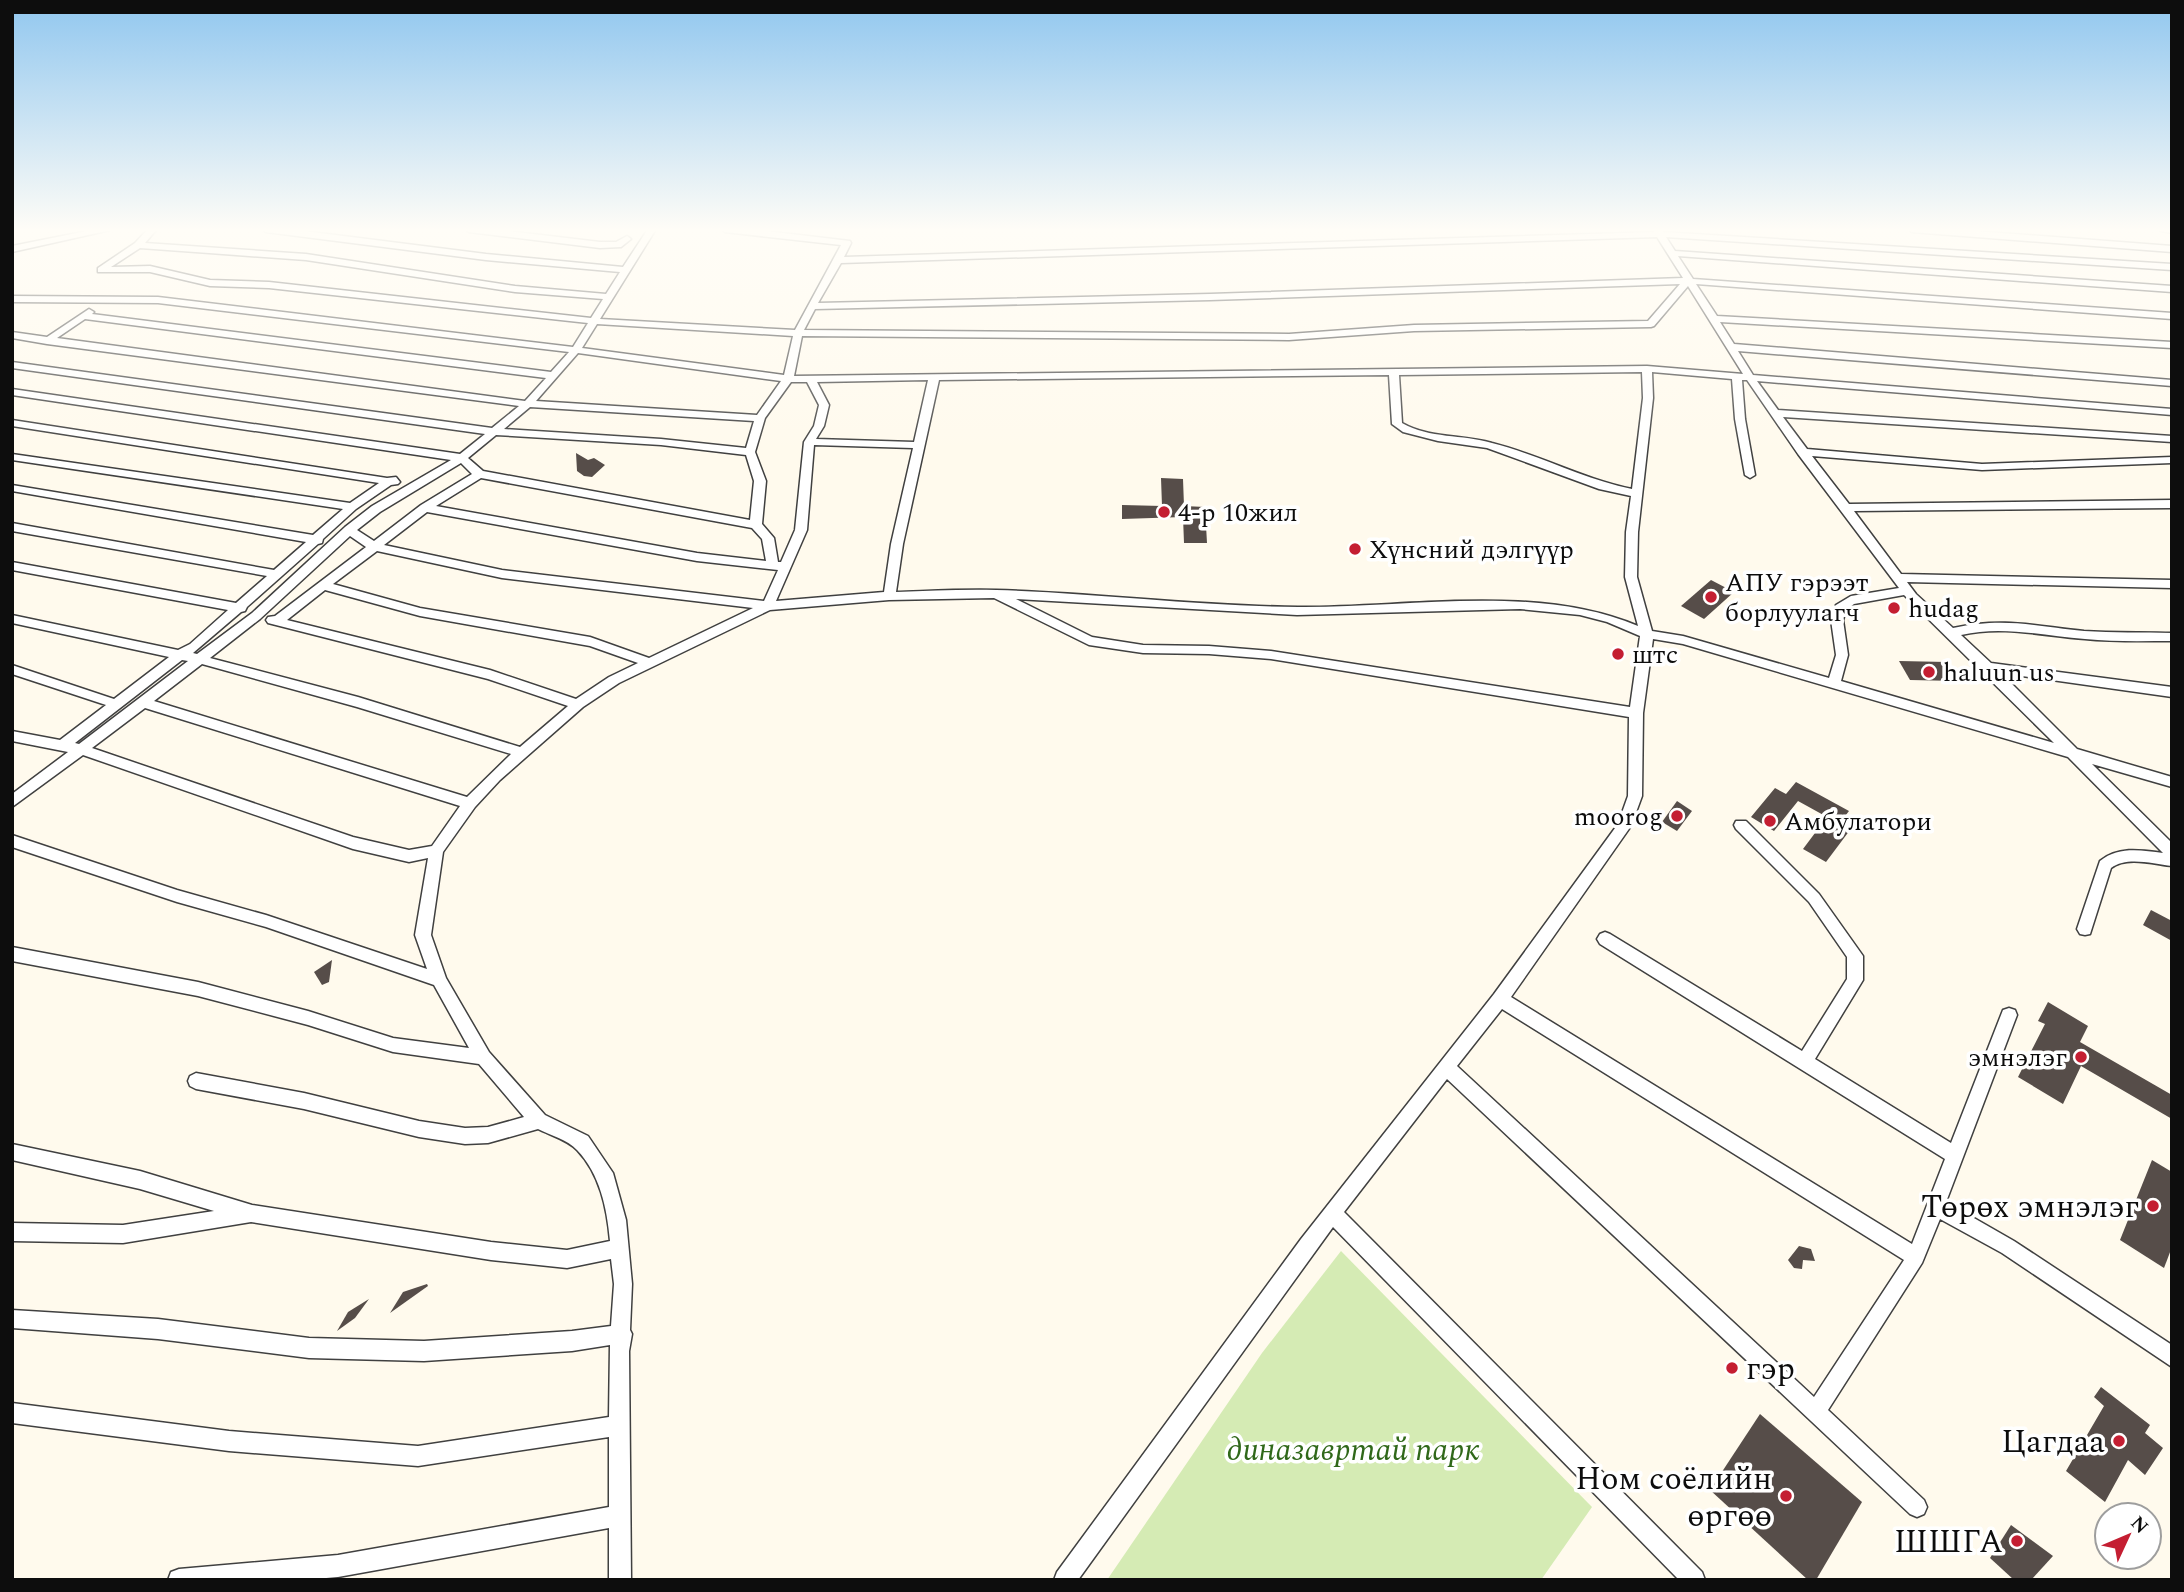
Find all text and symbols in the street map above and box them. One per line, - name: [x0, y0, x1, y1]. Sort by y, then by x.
- place label: 4-р 10жил: [1178, 493, 1298, 533]
- marker: 4-р 10жил: [1156, 504, 1172, 520]
- place label: Хүнсний дэлгүүр: [1369, 530, 1574, 570]
- marker: Хүнсний дэлгүүр: [1347, 541, 1363, 557]
- place label: АПУ гэрээт борлуулагч: [1725, 563, 1869, 633]
- marker: АПУ гэрээт борлуулагч: [1703, 589, 1719, 605]
- place label: hudag: [1908, 589, 1979, 629]
- marker: hudag: [1886, 600, 1902, 616]
- place label: штс: [1632, 635, 1678, 675]
- marker: штс: [1610, 646, 1626, 662]
- place label: haluun us: [1943, 653, 2055, 693]
- marker: haluun us: [1921, 664, 1937, 680]
- place label: moorog: [1574, 797, 1663, 837]
- place label: Амбулатори: [1784, 802, 1932, 842]
- marker: moorog: [1669, 808, 1685, 824]
- marker: Амбулатори: [1762, 813, 1778, 829]
- place label: эмнэлэг: [1968, 1038, 2067, 1078]
- marker: эмнэлэг: [2073, 1049, 2089, 1065]
- place label: Төрөх эмнэлэг: [1921, 1183, 2139, 1232]
- marker: Төрөх эмнэлэг: [2145, 1198, 2161, 1214]
- place label: гэр: [1746, 1345, 1795, 1394]
- marker: гэр: [1724, 1360, 1740, 1376]
- place label: Цагдаа: [2001, 1418, 2105, 1467]
- park label: диназавртай парк: [1226, 1426, 1480, 1475]
- marker: Цагдаа: [2111, 1433, 2127, 1449]
- place label: Ном соёлийн өргөө: [1575, 1455, 1772, 1541]
- marker: Ном соёлийн өргөө: [1778, 1488, 1794, 1504]
- north arrow: [2093, 1501, 2163, 1571]
- text: N: [2123, 1510, 2155, 1541]
- place label: ШШГА: [1894, 1518, 2003, 1567]
- marker: ШШГА: [2009, 1533, 2025, 1549]

